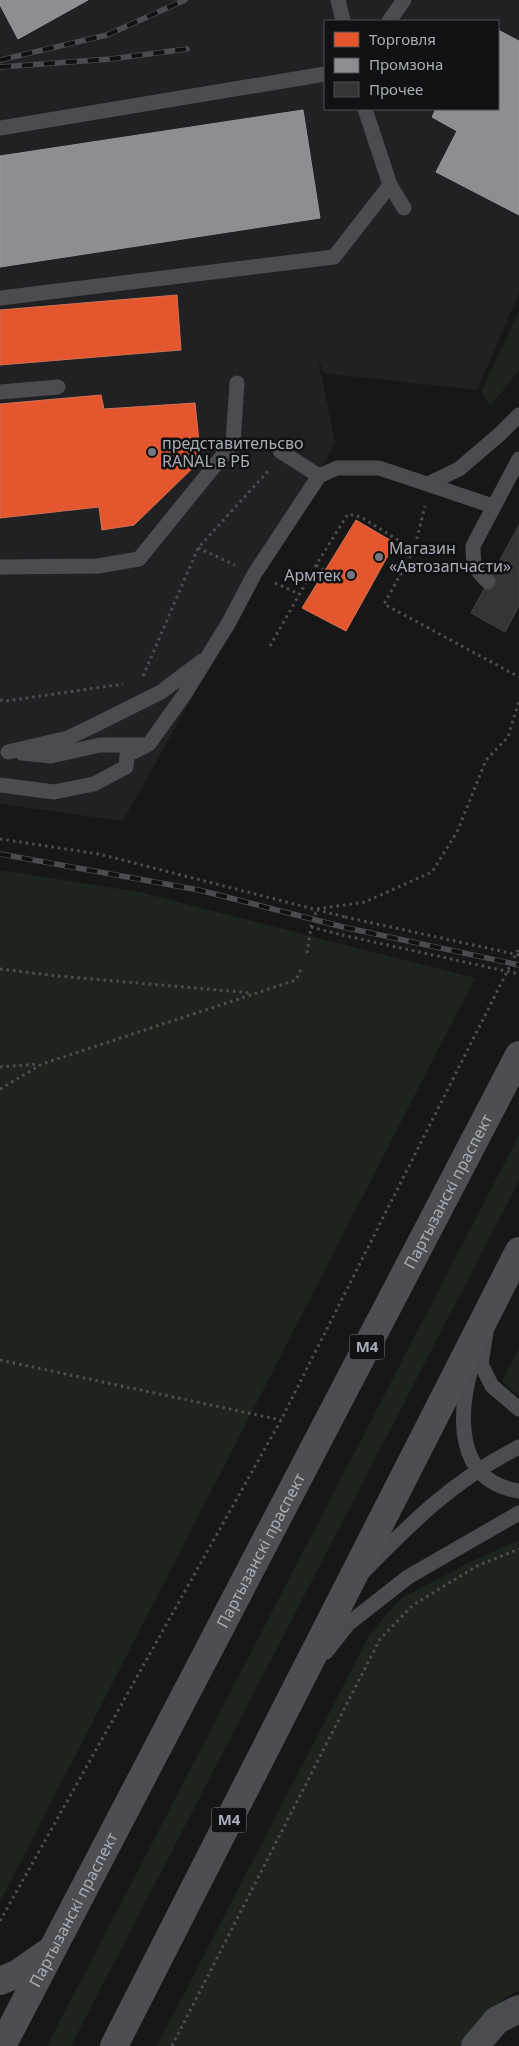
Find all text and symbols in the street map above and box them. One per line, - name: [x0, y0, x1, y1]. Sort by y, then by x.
- legend: [324, 20, 499, 110]
- text: Торговля: [369, 29, 436, 49]
- text: Промзона: [369, 54, 443, 74]
- text: Прочее: [369, 79, 423, 99]
- place label: представительсво RANAL в РБ: [162, 432, 304, 472]
- marker: представительсво RANAL в РБ: [146, 446, 158, 458]
- place label: Магазин «Автозапчасти»: [389, 537, 511, 577]
- marker: Магазин «Автозапчасти»: [373, 551, 385, 563]
- place label: Армтек: [284, 564, 341, 586]
- marker: Армтек: [345, 569, 357, 581]
- street label: Партызанскі праспект: [398, 1110, 498, 1273]
- road number: М4: [350, 1334, 384, 1360]
- street label: Партызанскі праспект: [211, 1469, 310, 1632]
- road number: М4: [212, 1808, 246, 1832]
- street label: Партызанскі праспект: [24, 1828, 123, 1991]

